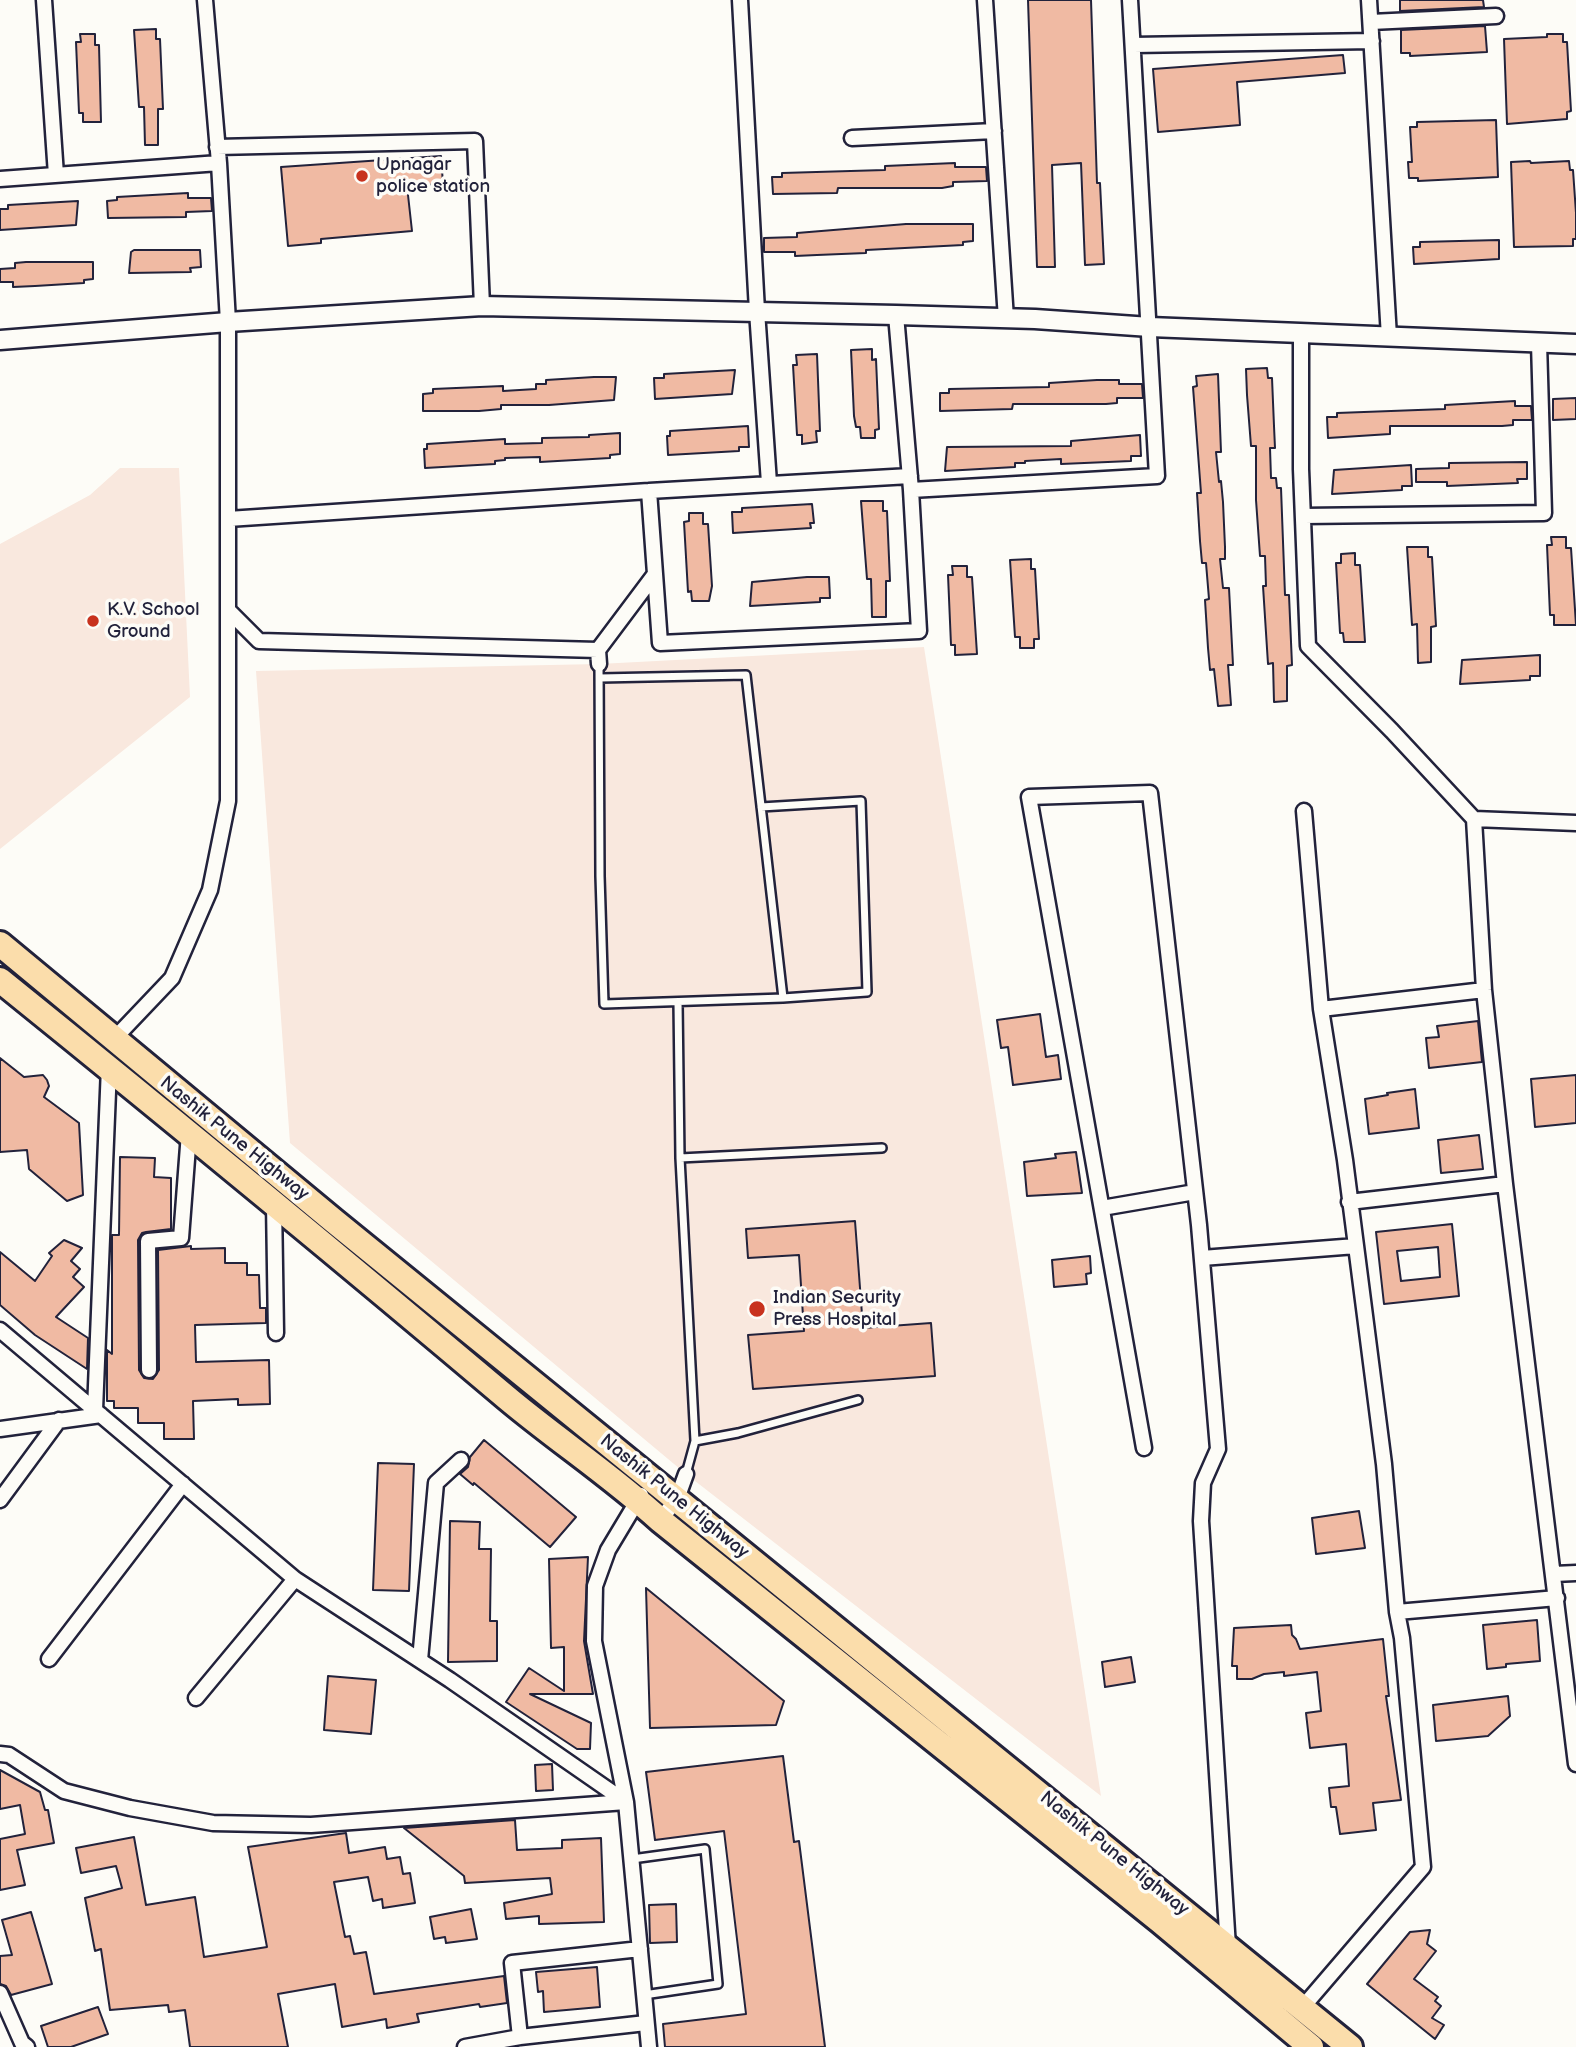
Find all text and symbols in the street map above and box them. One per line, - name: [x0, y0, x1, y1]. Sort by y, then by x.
- place label: Upnagar police station: [376, 154, 490, 198]
- marker: Upnagar police station: [354, 168, 370, 184]
- place label: K.V. School Ground: [107, 599, 200, 643]
- marker: K.V. School Ground: [85, 613, 101, 629]
- street label: Nashik Pune Highway: [155, 1072, 313, 1206]
- place label: Indian Security Press Hospital: [773, 1287, 901, 1331]
- marker: Indian Security Press Hospital: [747, 1299, 767, 1319]
- street label: Nashik Pune Highway: [595, 1430, 753, 1564]
- street label: Nashik Pune Highway: [1035, 1787, 1193, 1921]

